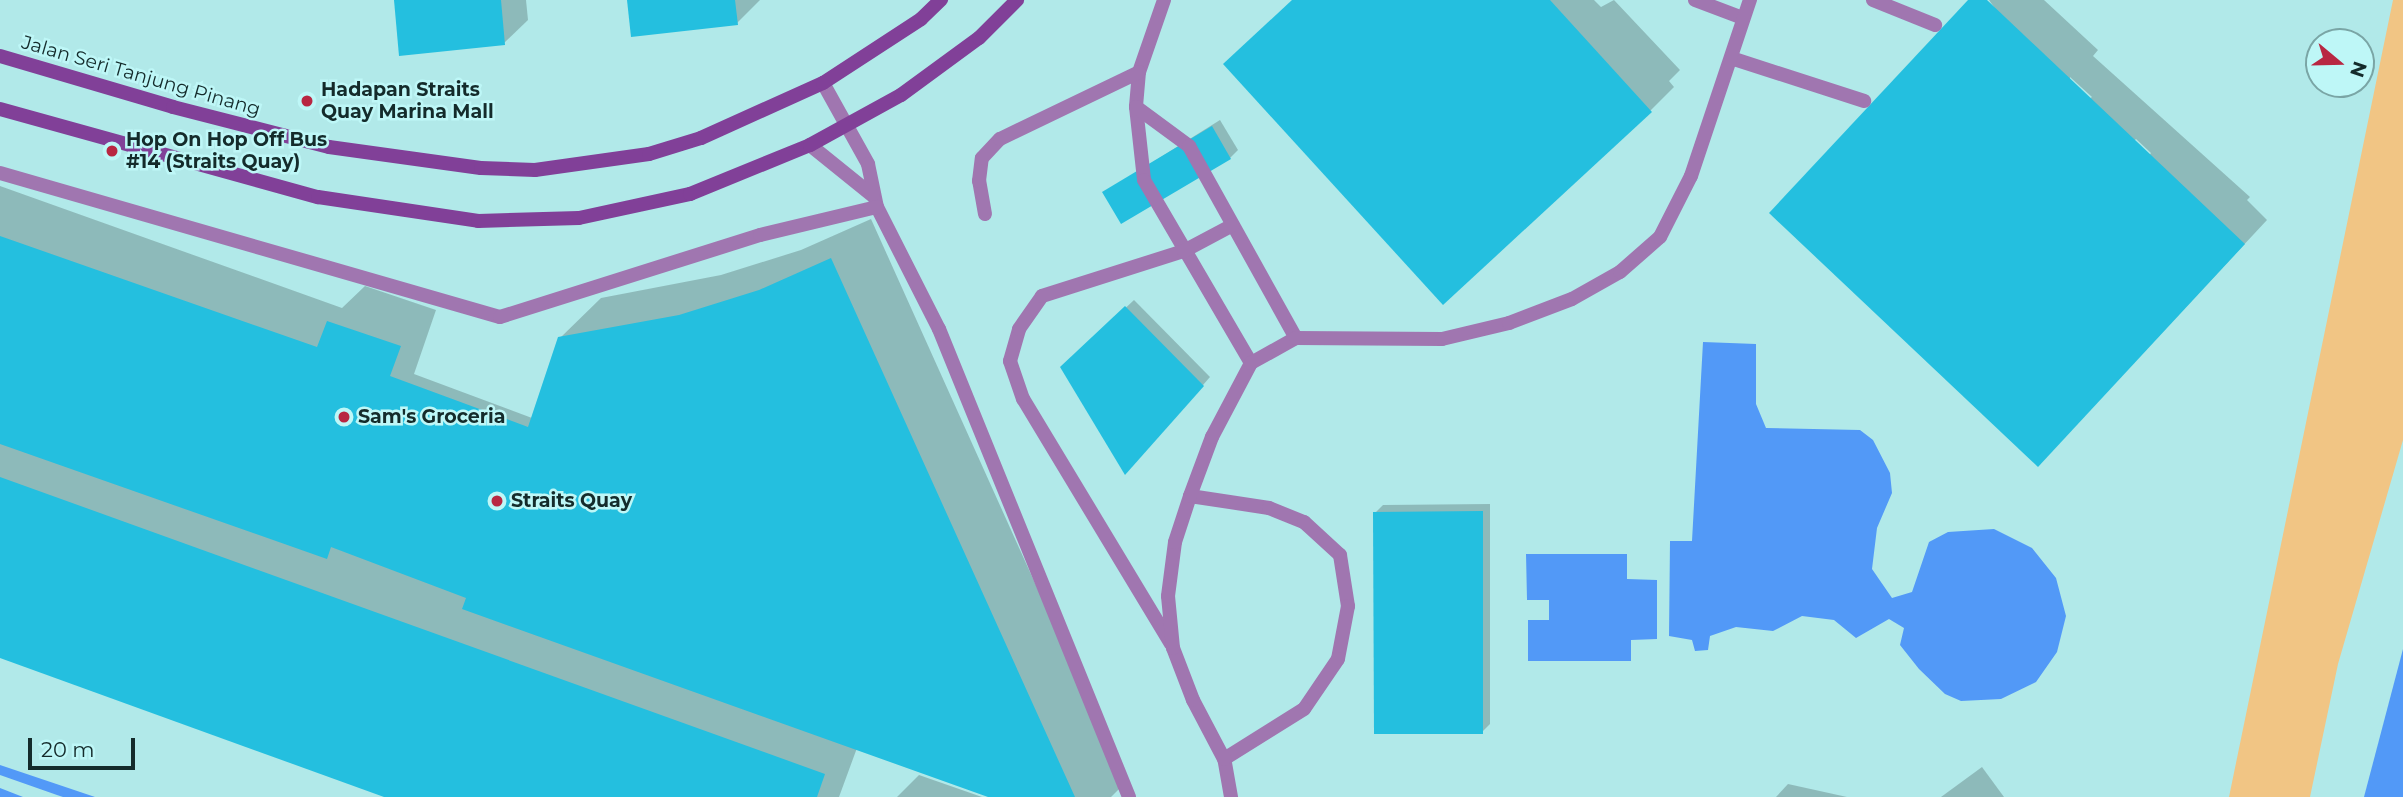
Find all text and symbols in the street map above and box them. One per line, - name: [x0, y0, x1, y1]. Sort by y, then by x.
- north arrow: [2305, 28, 2375, 98]
- street label: Jalan Seri Tanjung Pinang: [19, 31, 263, 121]
- text: N: [2345, 58, 2372, 80]
- place label: Hadapan Straits Quay Marina Mall: [321, 79, 494, 123]
- marker: Hadapan Straits Quay Marina Mall: [299, 93, 315, 109]
- place label: Hop On Hop Off Bus #14 (Straits Quay): [126, 129, 327, 173]
- marker: Hop On Hop Off Bus #14 (Straits Quay): [104, 143, 120, 159]
- place label: Sam's Groceria: [358, 406, 505, 428]
- marker: Sam's Groceria: [336, 409, 352, 425]
- place label: Straits Quay: [511, 490, 632, 512]
- marker: Straits Quay: [489, 493, 505, 509]
- scale bar: [32, 724, 138, 768]
- text: 20 m: [41, 737, 95, 762]

